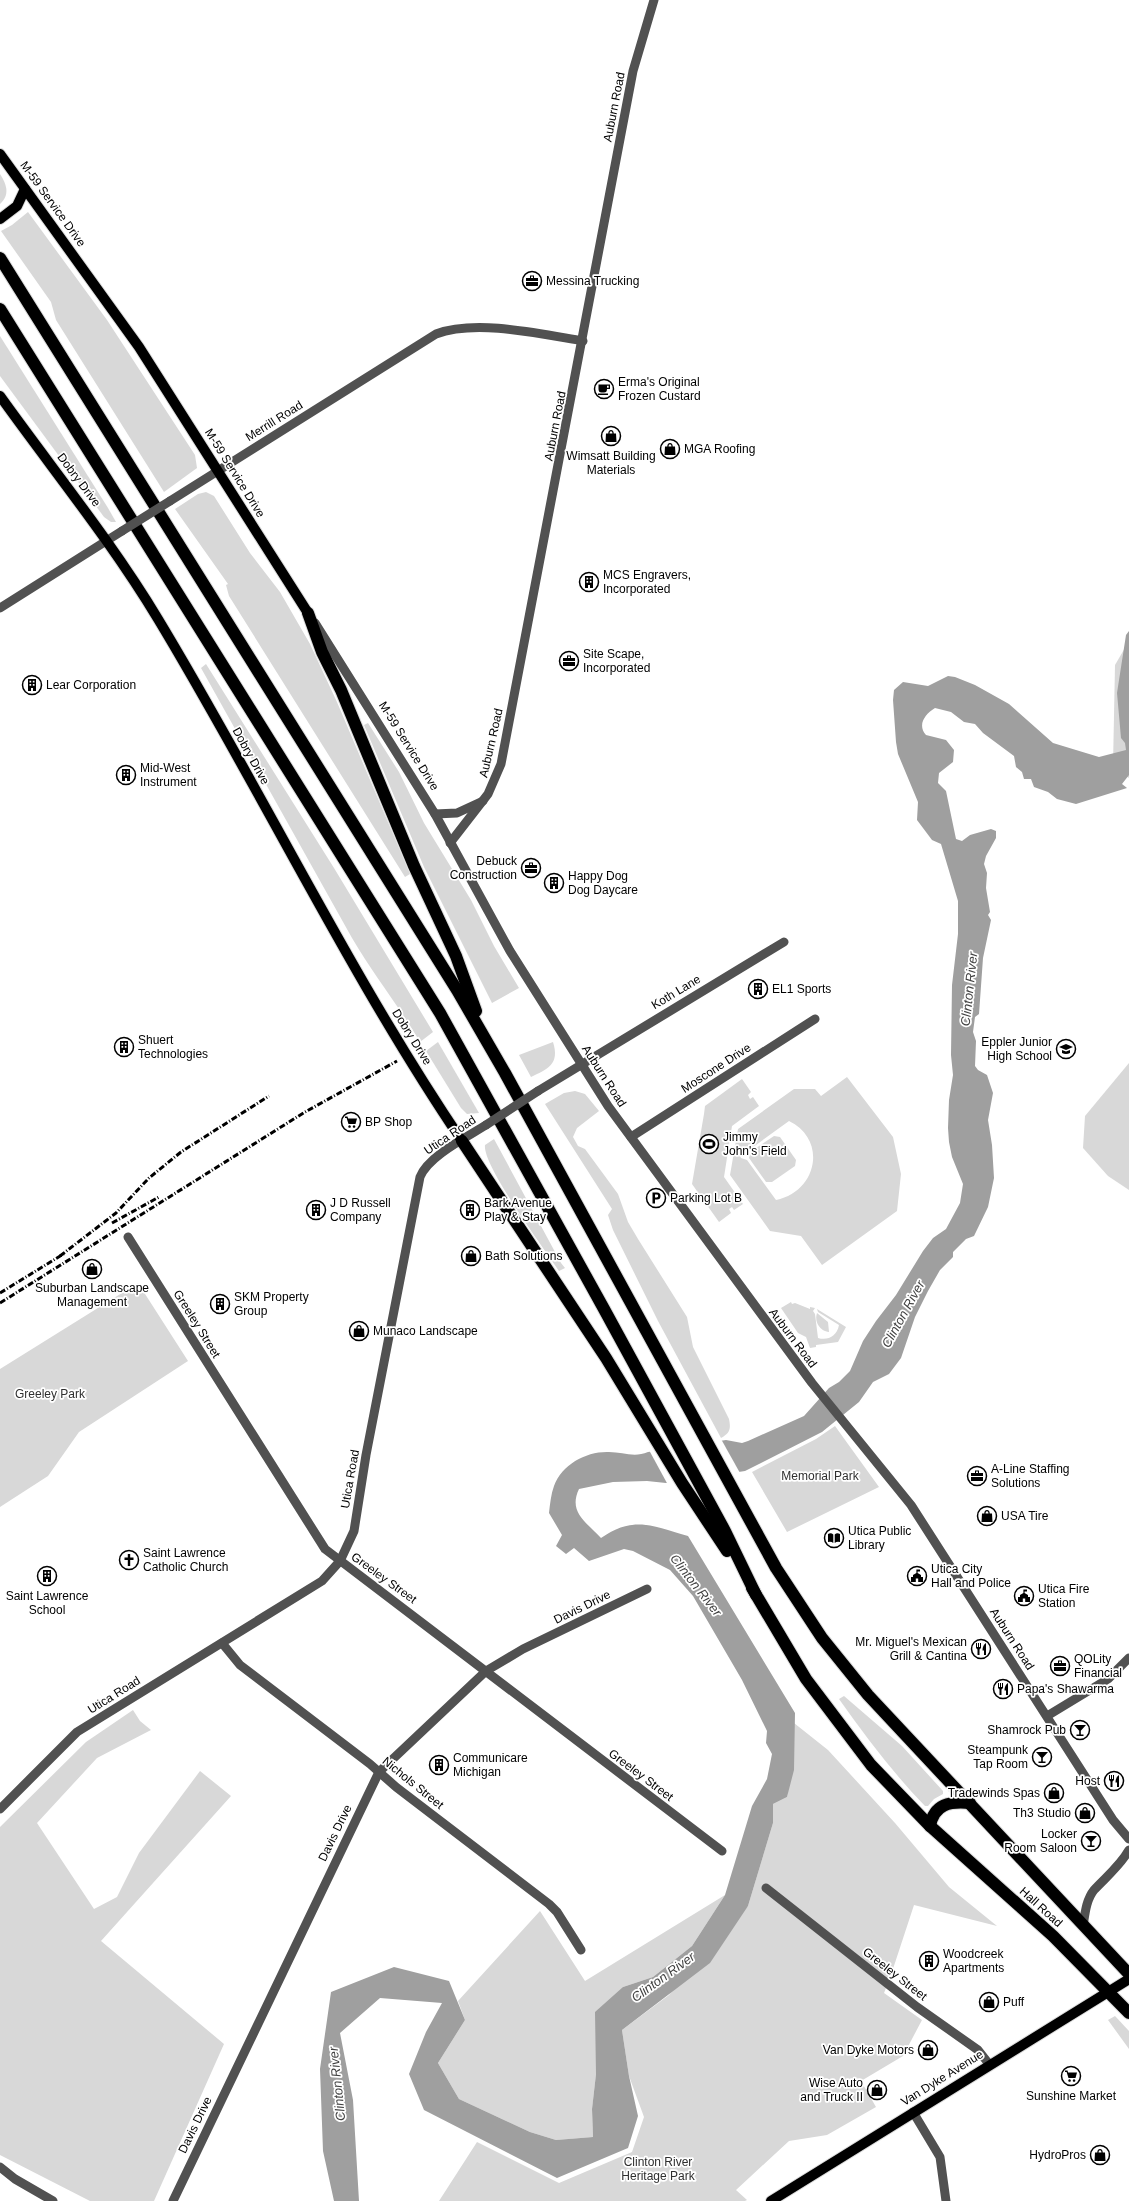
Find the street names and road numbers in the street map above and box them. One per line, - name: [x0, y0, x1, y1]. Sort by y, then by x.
- street label: Auburn Road: [600, 71, 628, 143]
- street label: M-59 Service Drive: [17, 159, 89, 250]
- street label: Auburn Road: [541, 390, 569, 462]
- street label: Merrill Road: [243, 398, 305, 444]
- street label: M-59 Service Drive: [202, 426, 268, 520]
- street label: Dobry Drive: [54, 450, 104, 510]
- street label: M-59 Service Drive: [376, 699, 442, 793]
- street label: Auburn Road: [476, 707, 506, 779]
- street label: Dobry Drive: [230, 725, 273, 787]
- street label: Koth Lane: [649, 972, 703, 1012]
- street label: Dobry Drive: [389, 1006, 435, 1068]
- street label: Moscone Drive: [679, 1040, 754, 1096]
- street label: Auburn Road: [579, 1043, 629, 1109]
- street label: Utica Road: [421, 1113, 479, 1157]
- street label: Greeley Street: [171, 1287, 224, 1361]
- street label: Auburn Road: [766, 1306, 820, 1370]
- street label: Utica Road: [338, 1449, 362, 1509]
- street label: Greeley Street: [349, 1550, 420, 1607]
- street label: Davis Drive: [551, 1587, 613, 1627]
- street label: Auburn Road: [987, 1606, 1037, 1672]
- street label: Utica Road: [85, 1673, 143, 1717]
- street label: Greeley Street: [606, 1746, 677, 1804]
- street label: Nichols Street: [380, 1754, 447, 1812]
- street label: Davis Drive: [315, 1802, 355, 1864]
- street label: Hall Road: [1017, 1884, 1065, 1930]
- street label: Greeley Street: [860, 1945, 930, 2004]
- street label: Van Dyke Avenue: [898, 2047, 986, 2109]
- street label: Davis Drive: [175, 2094, 215, 2156]

